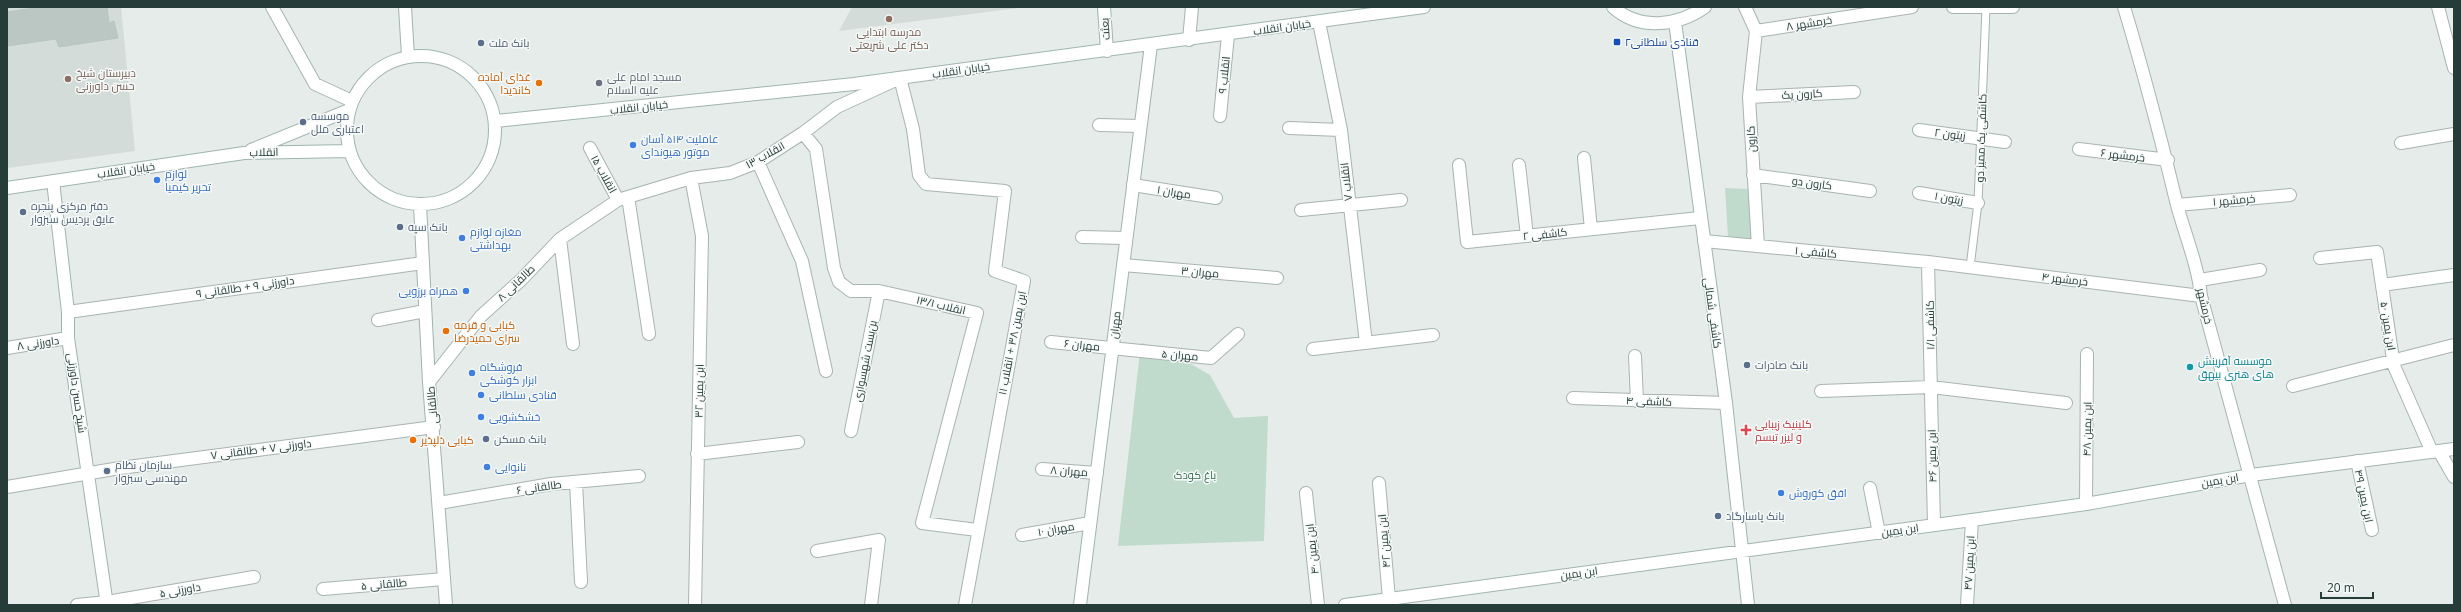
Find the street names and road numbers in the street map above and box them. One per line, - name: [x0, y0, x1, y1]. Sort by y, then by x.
- street label: خرمشهر ۸: [1785, 11, 1833, 34]
- street label: خیابان انقلاب: [1252, 15, 1312, 38]
- street label: بعثت: [1096, 17, 1113, 41]
- street label: انقلاب ۹: [1214, 55, 1233, 94]
- street label: خیابان انقلاب: [931, 58, 991, 81]
- street label: کارون یک: [1781, 85, 1823, 102]
- street label: کاشفی یک ممیز دو: [1971, 93, 1990, 183]
- street label: خیابان انقلاب: [609, 96, 669, 117]
- street label: زیتون ۲: [1934, 124, 1967, 143]
- street label: کارون: [1742, 125, 1759, 153]
- street label: انقلاب ۱۳: [742, 138, 787, 171]
- street label: انقلاب: [249, 144, 279, 159]
- street label: خرمشهر ۶: [2100, 144, 2146, 165]
- street label: انقلاب ۱۵: [588, 152, 621, 195]
- street label: خیابان انقلاب: [96, 158, 156, 181]
- street label: انقلاب ۷: [1336, 162, 1355, 202]
- street label: کارون دو: [1791, 172, 1833, 193]
- street label: مهران ۱: [1156, 181, 1192, 202]
- street label: زیتون ۱: [1933, 188, 1965, 207]
- street label: خرمشهر ۱: [2212, 190, 2256, 209]
- street label: کاشفی ۲: [1522, 224, 1568, 243]
- street label: کاشفی ۱: [1794, 242, 1838, 261]
- street label: طالقانی ۸: [493, 261, 538, 304]
- street label: مهران ۳: [1180, 262, 1220, 281]
- street label: خرمشهر ۴: [2041, 268, 2089, 289]
- street label: داورزنی ۹ + طالقانی ۹: [195, 272, 295, 301]
- street label: کاشفی شمالی: [1701, 277, 1726, 349]
- street label: خرمشهر: [2194, 285, 2217, 325]
- street label: ابن یمین ۳۸ + انقلاب ۱۱: [994, 290, 1029, 396]
- street label: انقلاب ۱۳/۱: [915, 292, 967, 317]
- street label: کاشفی ۱/۱: [1922, 300, 1937, 350]
- street label: ابن یمین ۵۰: [2377, 300, 2400, 351]
- street label: مهران: [1105, 310, 1124, 340]
- street label: بن‌بست شهسواری: [849, 319, 880, 403]
- street label: داورزنی ۸: [16, 332, 60, 353]
- street label: مهران ۶: [1063, 335, 1101, 354]
- street label: مهران ۵: [1161, 345, 1199, 364]
- street label: شیخ حسن داورزنی: [63, 352, 91, 434]
- street label: ابن یمین ۳۲: [691, 364, 706, 418]
- street label: طالقانی: [422, 386, 441, 424]
- street label: کاشفی ۴: [1626, 392, 1672, 409]
- street label: ابن یمین ۴۸: [2079, 401, 2094, 457]
- street label: ابن یمین ۴۶: [1924, 429, 1939, 483]
- street label: داورزنی ۷ + طالقانی ۷: [210, 435, 312, 462]
- street label: مهران ۸: [1050, 462, 1088, 479]
- street label: ابن یمین ۴۹: [2352, 468, 2377, 524]
- street label: ابن یمین: [2200, 469, 2240, 490]
- street label: طالقانی ۶: [515, 476, 563, 497]
- street label: ابن یمین ۴۲: [1374, 514, 1393, 568]
- street label: مهران ۱۰: [1036, 518, 1075, 539]
- street label: ابن یمین: [1880, 519, 1920, 540]
- street label: ابن یمین ۴۰: [1301, 523, 1322, 575]
- street label: ابن یمین ۴۷: [1960, 535, 1977, 591]
- street label: ابن یمین: [1559, 562, 1599, 583]
- street label: طالقانی ۵: [360, 574, 408, 593]
- street label: داورزنی ۵: [158, 579, 202, 601]

